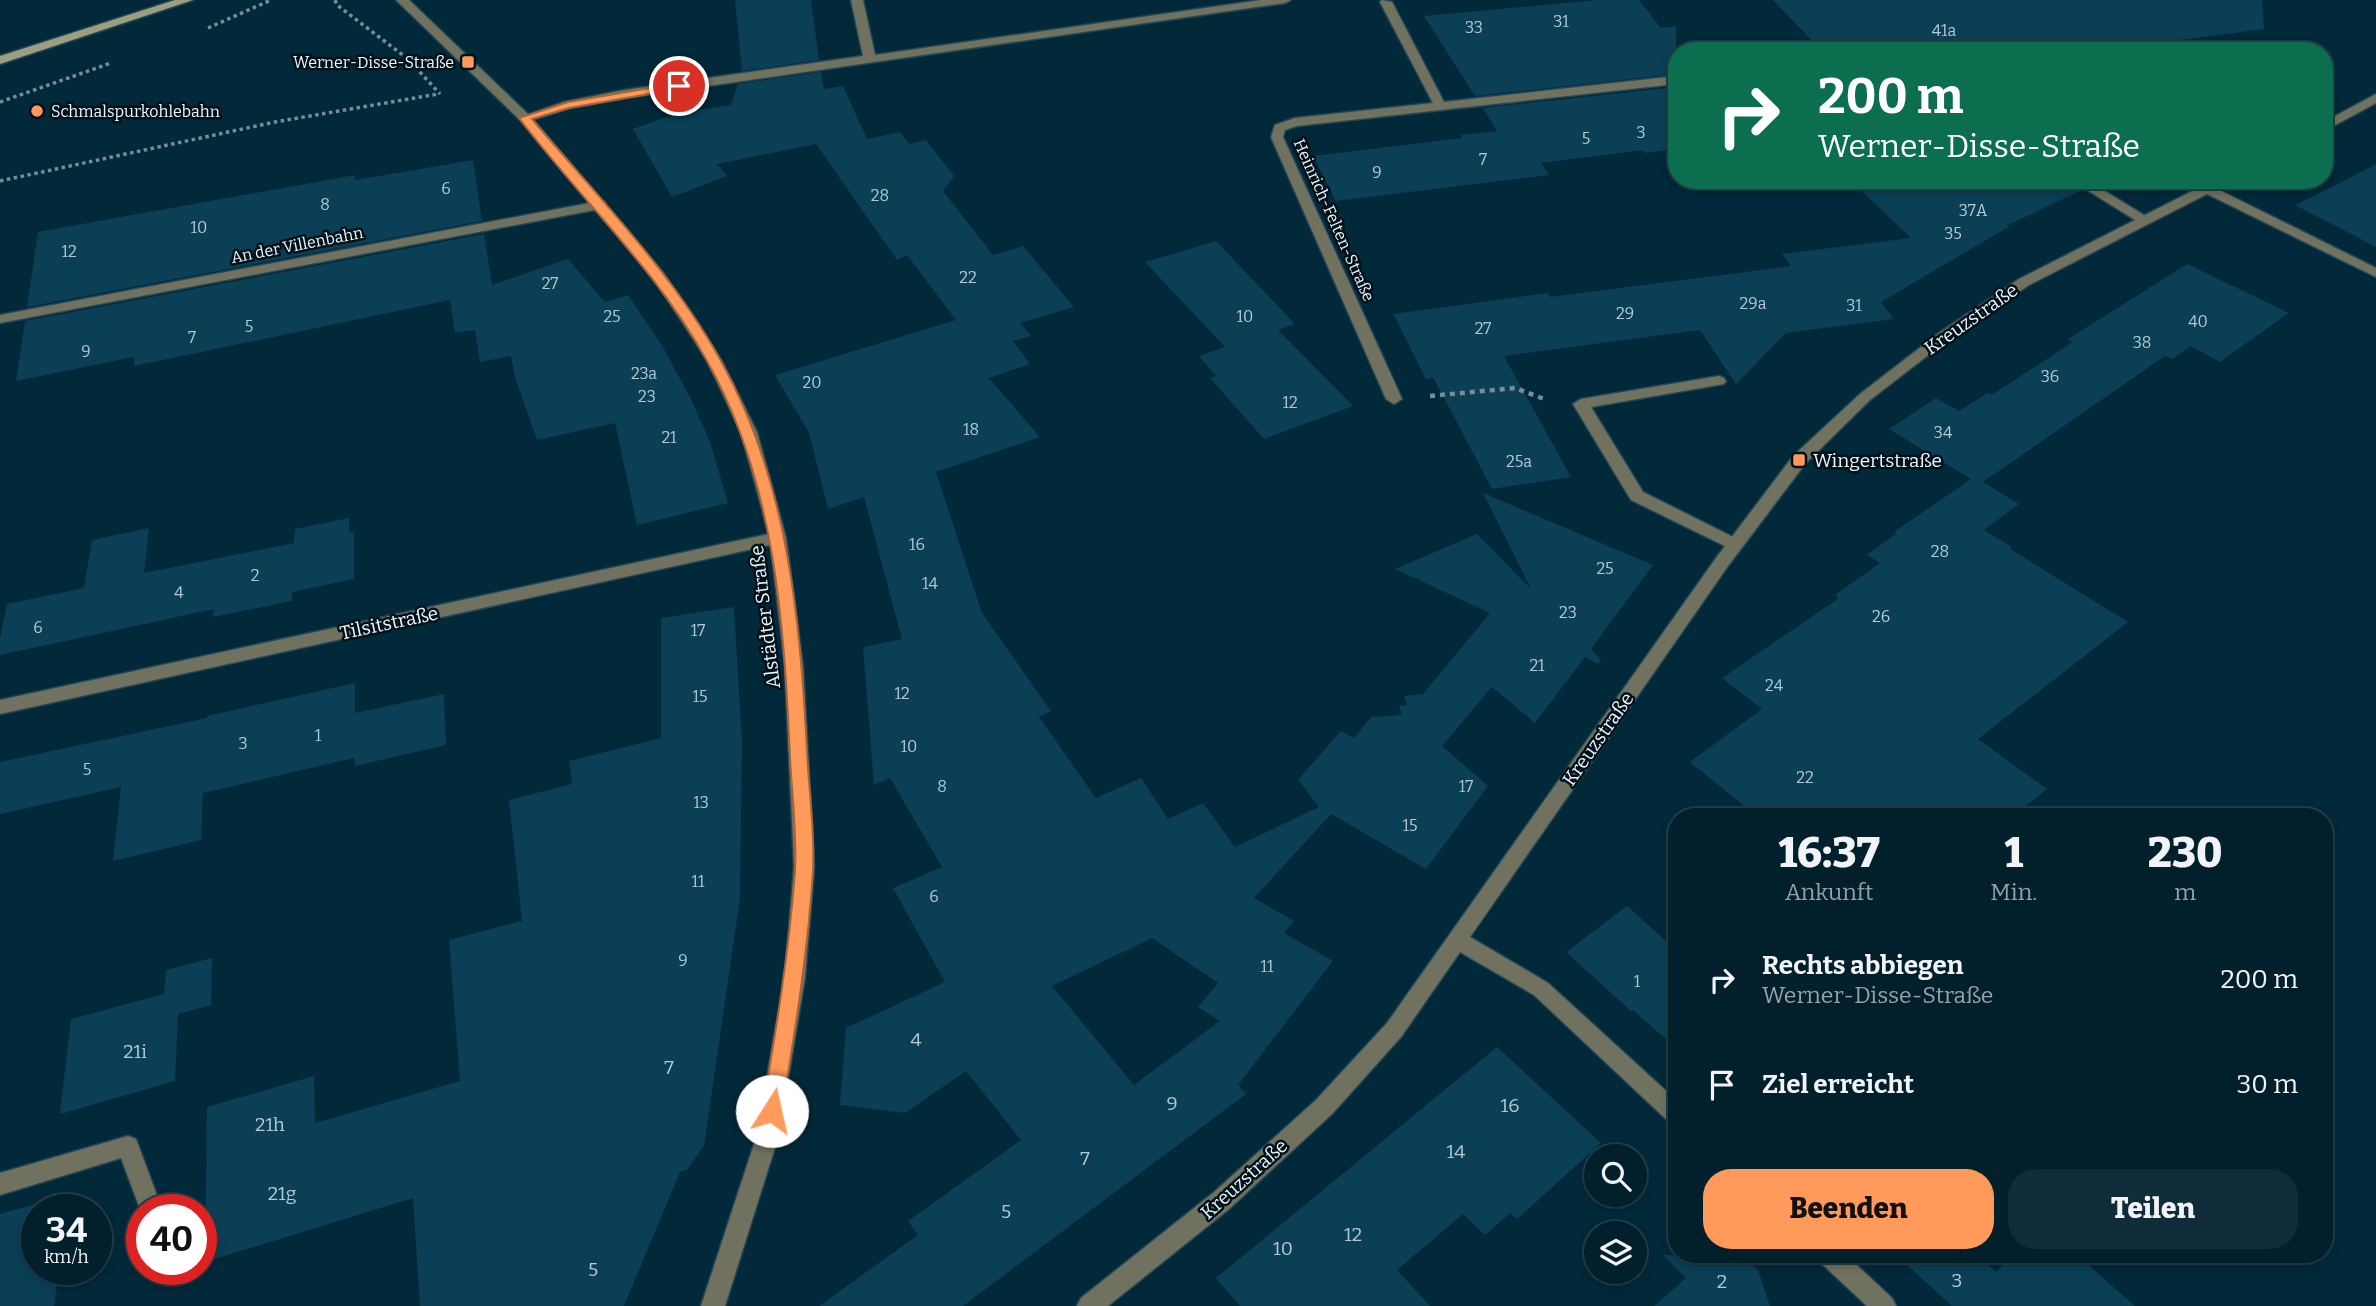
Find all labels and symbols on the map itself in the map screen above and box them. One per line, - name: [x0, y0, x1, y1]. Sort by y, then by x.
- house number: 31: [1553, 12, 1569, 31]
- house number: 33: [1465, 18, 1483, 37]
- house number: 41a: [1932, 21, 1957, 40]
- place label: Werner-Disse-Straße: [293, 53, 454, 72]
- marker: Werner-Disse-Straße: [460, 54, 476, 70]
- pin: [649, 56, 709, 116]
- place label: Schmalspurkohlebahn: [51, 102, 220, 121]
- marker: Schmalspurkohlebahn: [29, 103, 45, 119]
- house number: 3: [1636, 123, 1646, 142]
- house number: 5: [1582, 129, 1590, 148]
- street label: Heinrich-Felten-Straße: [1290, 136, 1378, 304]
- house number: 7: [1479, 150, 1487, 169]
- house number: 9: [1372, 163, 1382, 182]
- house number: 6: [441, 179, 451, 198]
- house number: 28: [871, 186, 889, 205]
- house number: 8: [320, 195, 330, 214]
- house number: 37A: [1959, 201, 1988, 220]
- house number: 10: [191, 218, 207, 237]
- street label: An der Villenbahn: [229, 223, 365, 267]
- house number: 35: [1944, 224, 1962, 243]
- house number: 12: [61, 242, 77, 261]
- house number: 22: [959, 268, 977, 287]
- house number: 27: [542, 274, 558, 293]
- street label: Kreuzstraße: [1920, 278, 2022, 360]
- house number: 29a: [1740, 294, 1767, 313]
- house number: 31: [1846, 296, 1862, 315]
- house number: 29: [1616, 304, 1634, 323]
- house number: 25: [603, 307, 621, 326]
- house number: 10: [1237, 307, 1253, 326]
- house number: 40: [2188, 312, 2208, 331]
- house number: 5: [245, 317, 253, 336]
- house number: 27: [1475, 319, 1491, 338]
- house number: 7: [188, 328, 196, 347]
- house number: 38: [2133, 333, 2151, 352]
- house number: 9: [81, 342, 91, 361]
- house number: 23a: [631, 364, 657, 383]
- house number: 36: [2041, 367, 2059, 386]
- house number: 20: [803, 373, 821, 392]
- house number: 23: [638, 387, 656, 406]
- house number: 12: [1282, 393, 1298, 412]
- house number: 18: [963, 420, 979, 439]
- house number: 34: [1934, 423, 1953, 442]
- house number: 21: [661, 428, 677, 447]
- place label: Wingertstraße: [1813, 449, 1942, 472]
- house number: 25a: [1506, 452, 1532, 471]
- marker: Wingertstraße: [1791, 452, 1807, 468]
- house number: 16: [909, 535, 925, 554]
- house number: 28: [1931, 542, 1949, 561]
- street label: Alstädter Straße: [745, 544, 785, 690]
- house number: 25: [1596, 559, 1614, 578]
- house number: 2: [251, 566, 259, 585]
- house number: 14: [922, 574, 939, 593]
- house number: 4: [174, 583, 184, 602]
- street label: Tilsitstraße: [338, 601, 440, 645]
- house number: 23: [1559, 603, 1577, 622]
- house number: 26: [1872, 607, 1890, 626]
- house number: 6: [33, 618, 43, 637]
- house number: 17: [691, 621, 705, 640]
- house number: 21: [1529, 656, 1545, 675]
- house number: 24: [1765, 676, 1784, 695]
- house number: 12: [894, 684, 910, 703]
- house number: 15: [692, 687, 708, 706]
- street label: Kreuzstraße: [1557, 688, 1639, 790]
- house number: 1: [315, 726, 322, 745]
- house number: 3: [238, 734, 248, 753]
- house number: 10: [901, 737, 917, 756]
- house number: 5: [83, 760, 91, 779]
- house number: 22: [1796, 768, 1814, 787]
- house number: 8: [937, 777, 947, 796]
- house number: 17: [1459, 777, 1473, 796]
- house number: 13: [693, 793, 709, 812]
- house number: 15: [1402, 816, 1418, 835]
- house number: 11: [692, 872, 705, 891]
- house number: 6: [929, 887, 939, 906]
- house number: 9: [678, 951, 688, 970]
- house number: 11: [1261, 957, 1274, 976]
- house number: 1: [1634, 972, 1641, 991]
- house number: 4: [910, 1028, 922, 1051]
- house number: 21i: [123, 1040, 147, 1063]
- house number: 7: [664, 1056, 674, 1079]
- position arrow: [735, 1074, 809, 1148]
- house number: 9: [1166, 1092, 1178, 1115]
- house number: 16: [1501, 1094, 1519, 1117]
- house number: 21h: [255, 1113, 285, 1136]
- street label: Kreuzstraße: [1196, 1134, 1292, 1224]
- house number: 14: [1447, 1140, 1465, 1163]
- house number: 7: [1080, 1147, 1090, 1170]
- house number: 21g: [268, 1182, 297, 1205]
- speed limit sign: 40: [126, 1194, 217, 1285]
- house number: 5: [1001, 1200, 1011, 1223]
- house number: 12: [1344, 1223, 1362, 1246]
- house number: 10: [1273, 1237, 1293, 1260]
- house number: 5: [588, 1258, 598, 1281]
- house number: 3: [1952, 1269, 1962, 1292]
- house number: 2: [1717, 1270, 1727, 1293]

